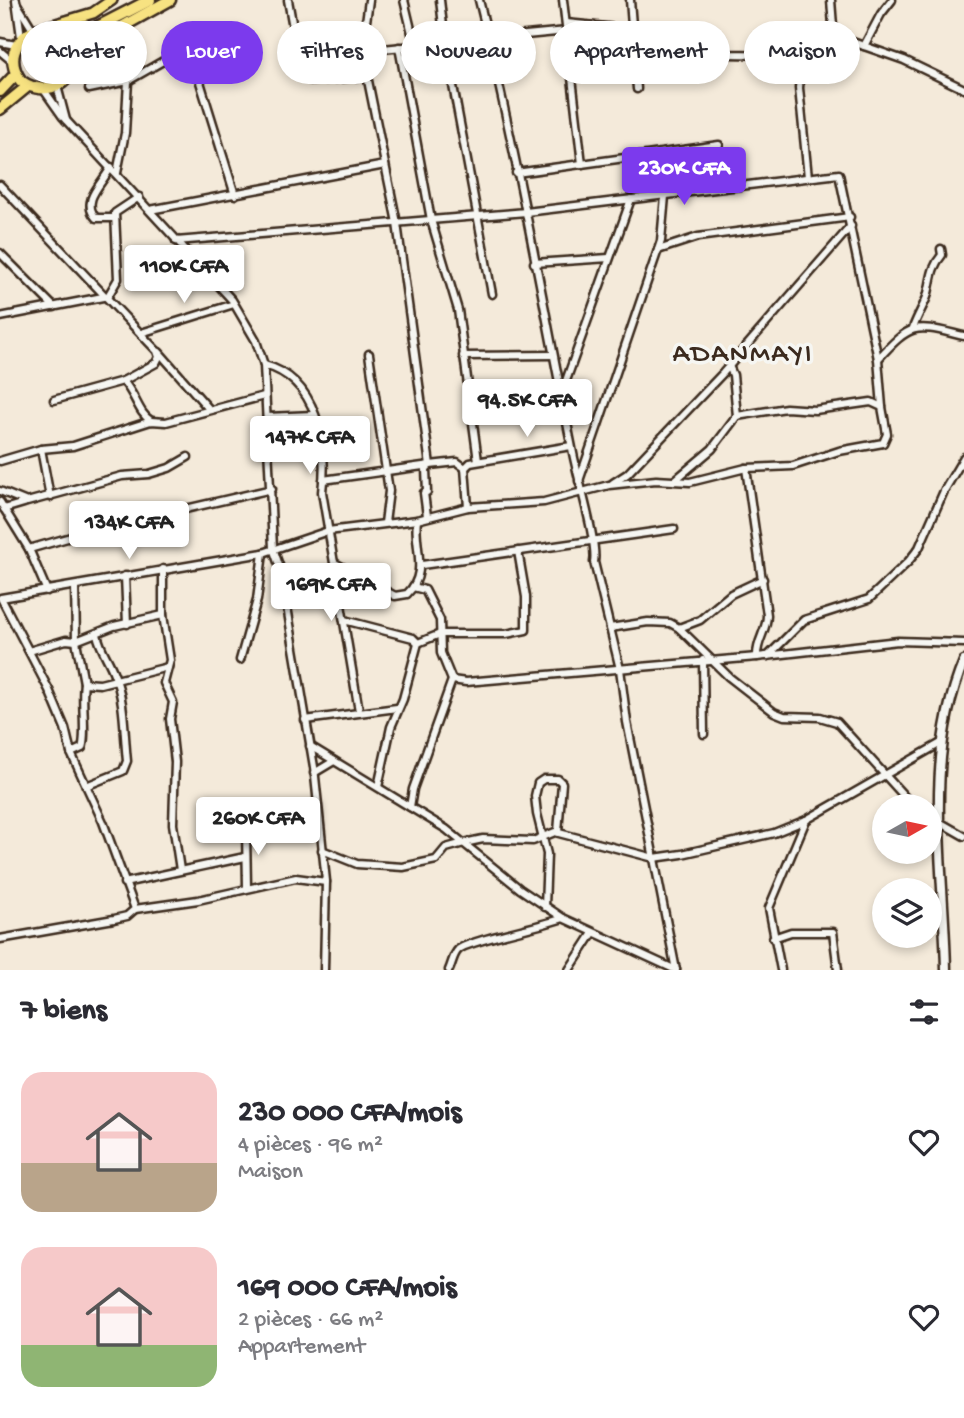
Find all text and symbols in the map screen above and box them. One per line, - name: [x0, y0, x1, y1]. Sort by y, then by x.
- chip: Acheter: [21, 21, 147, 84]
- chip: Louer: [161, 21, 263, 84]
- chip: Filtres: [277, 21, 387, 84]
- chip: Nouveau: [401, 21, 536, 84]
- chip: Appartement: [550, 21, 730, 84]
- chip: Maison: [744, 21, 860, 84]
- pin: 230K CFA: [612, 148, 756, 207]
- text: 230K CFA: [638, 156, 730, 183]
- pin: 110K CFA: [112, 246, 256, 305]
- text: 110K CFA: [140, 254, 228, 281]
- district label: ADANMAYI: [672, 339, 814, 372]
- pin: 94.5K CFA: [447, 380, 607, 439]
- text: 94.5K CFA: [478, 388, 576, 415]
- pin: 147K CFA: [238, 416, 382, 476]
- text: 147K CFA: [266, 425, 354, 452]
- pin: 134K CFA: [57, 502, 201, 561]
- text: 134K CFA: [85, 510, 173, 537]
- pin: 169K CFA: [259, 564, 403, 623]
- text: 169K CFA: [287, 572, 375, 599]
- north arrow: [872, 794, 942, 864]
- map controls: [872, 794, 942, 948]
- pin: 260K CFA: [186, 798, 330, 857]
- text: 260K CFA: [212, 806, 304, 833]
- button: layers: [872, 878, 942, 948]
- icon: filters: [905, 993, 943, 1031]
- text: 7 biens: [21, 995, 107, 1030]
- text: 230 000 CFA/mois: [238, 1097, 462, 1132]
- icon: home: [77, 1100, 161, 1184]
- icon: heart: [905, 1123, 943, 1161]
- text: 4 pièces · 96 m²: [238, 1132, 383, 1159]
- text: Maison: [238, 1159, 303, 1186]
- text: 169 000 CFA/mois: [238, 1272, 457, 1307]
- icon: home: [77, 1275, 161, 1359]
- icon: heart: [905, 1298, 943, 1336]
- text: 2 pièces · 66 m²: [238, 1307, 383, 1334]
- text: Appartement: [238, 1334, 365, 1361]

